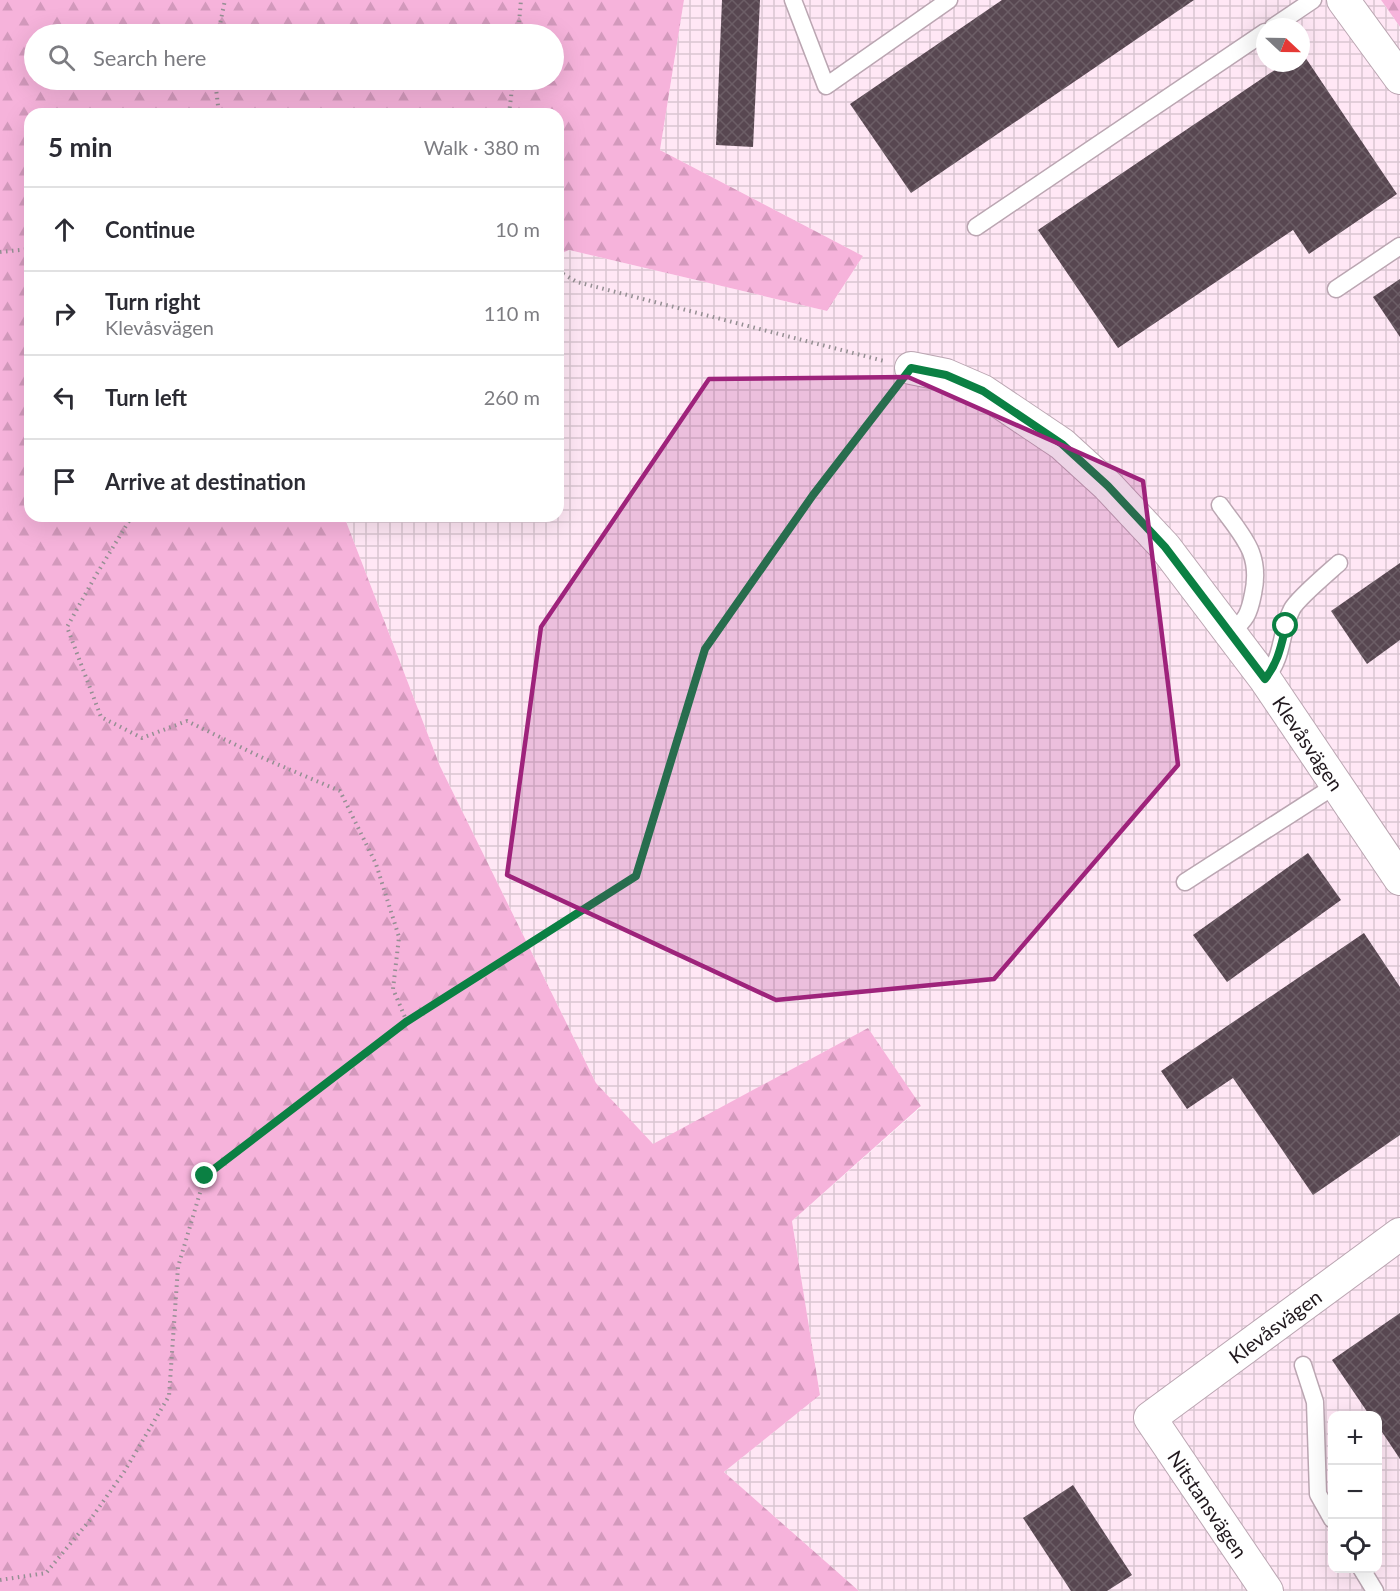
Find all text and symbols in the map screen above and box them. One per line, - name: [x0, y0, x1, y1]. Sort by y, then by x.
- north arrow: [1256, 18, 1310, 72]
- search box: [24, 24, 564, 90]
- icon: search: [45, 41, 78, 74]
- text: Search here: [93, 44, 206, 71]
- text: 5 min: [48, 131, 112, 163]
- text: Walk · 380 m: [424, 135, 540, 159]
- icon: ahead: [48, 213, 81, 246]
- text: Continue: [105, 216, 195, 243]
- text: 10 m: [495, 217, 540, 241]
- text: Turn right: [105, 288, 200, 315]
- icon: right: [48, 297, 81, 330]
- text: 110 m: [484, 301, 540, 325]
- text: Klevåsvägen: [105, 315, 214, 339]
- icon: left: [48, 381, 81, 414]
- text: Turn left: [105, 384, 187, 411]
- text: 260 m: [484, 385, 540, 409]
- icon: arrive: [48, 465, 81, 498]
- text: Arrive at destination: [105, 468, 306, 495]
- route start: [1272, 612, 1298, 638]
- street label: Klevåsvägen: [1268, 691, 1349, 795]
- route end: [191, 1162, 217, 1188]
- street label: Klevåsvägen: [1224, 1284, 1326, 1368]
- map controls: [1328, 1411, 1382, 1573]
- button: +: [1328, 1411, 1382, 1465]
- street label: Nitstansvägen: [1163, 1446, 1253, 1562]
- button: −: [1328, 1465, 1382, 1519]
- button: locate: [1328, 1519, 1382, 1573]

